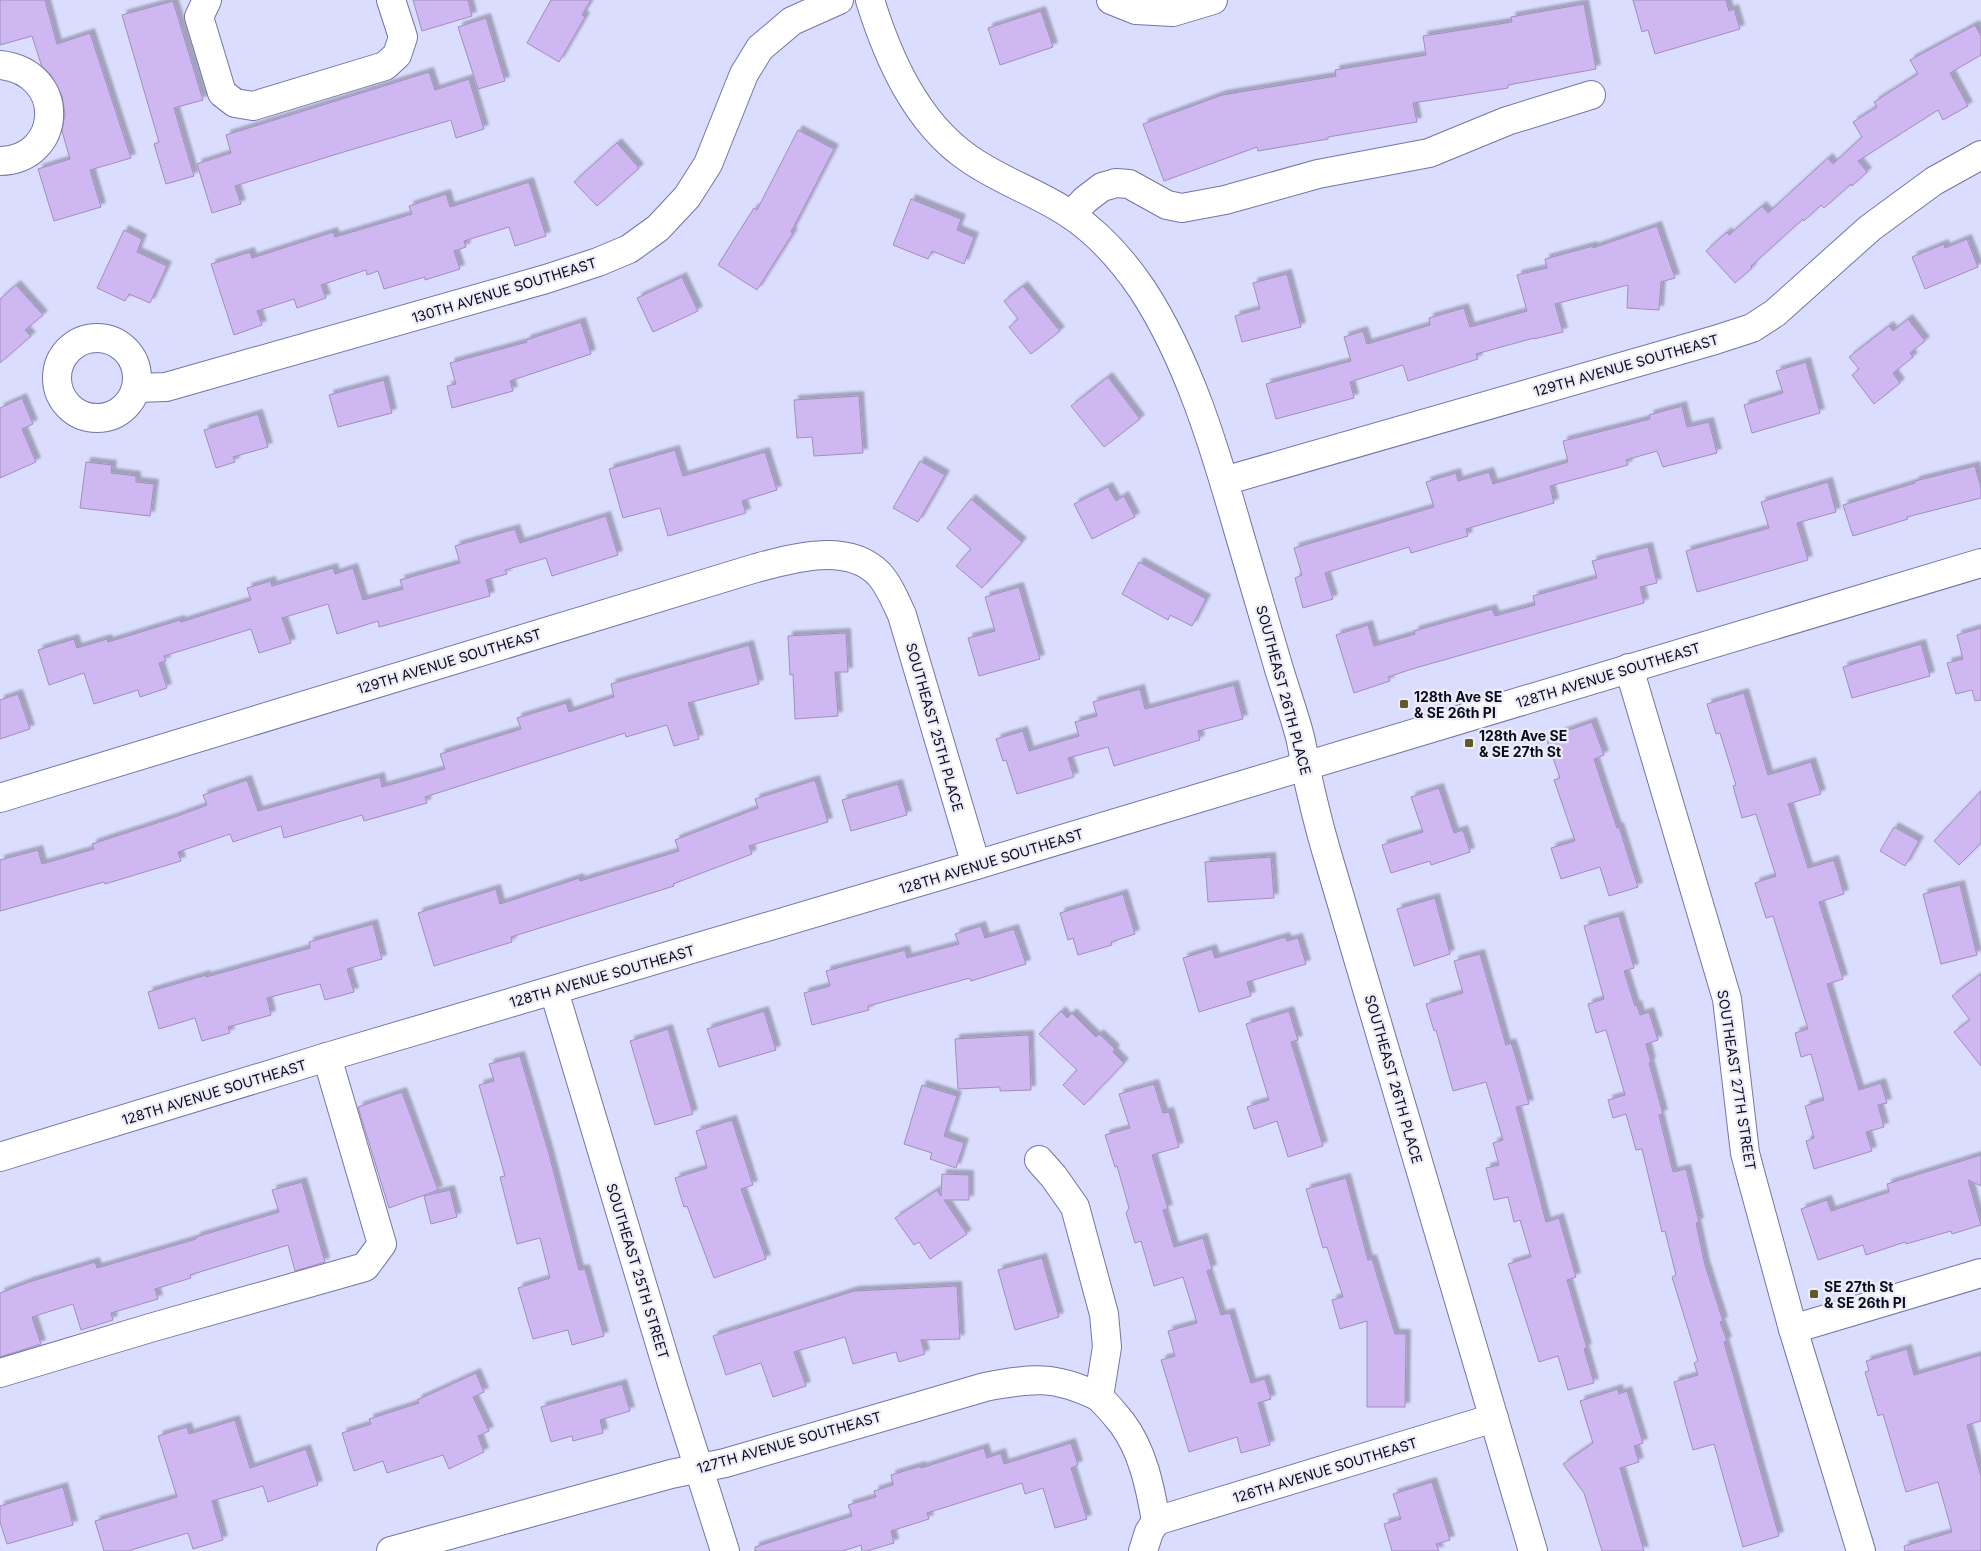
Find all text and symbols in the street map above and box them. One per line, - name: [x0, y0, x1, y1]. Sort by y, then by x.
- street label: 130TH AVENUE SOUTHEAST: [410, 254, 598, 326]
- street label: 129TH AVENUE SOUTHEAST: [1531, 330, 1721, 400]
- street label: SOUTHEAST 26TH PLACE: [1253, 603, 1315, 777]
- street label: 129TH AVENUE SOUTHEAST: [355, 625, 543, 697]
- street label: 128TH AVENUE SOUTHEAST: [1514, 639, 1702, 711]
- street label: SOUTHEAST 25TH PLACE: [903, 641, 967, 813]
- place label: 128th Ave SE & SE 26th Pl: [1414, 688, 1502, 721]
- marker: 128th Ave SE & SE 26th Pl: [1398, 698, 1410, 710]
- place label: 128th Ave SE & SE 27th St: [1479, 727, 1567, 760]
- marker: 128th Ave SE & SE 27th St: [1463, 737, 1475, 749]
- street label: 128TH AVENUE SOUTHEAST: [897, 825, 1085, 897]
- street label: 128TH AVENUE SOUTHEAST: [507, 941, 697, 1011]
- street label: SOUTHEAST 27TH STREET: [1714, 989, 1760, 1171]
- street label: SOUTHEAST 26TH PLACE: [1362, 993, 1426, 1165]
- street label: 128TH AVENUE SOUTHEAST: [120, 1056, 308, 1128]
- street label: SOUTHEAST 25TH STREET: [603, 1181, 673, 1361]
- place label: SE 27th St & SE 26th Pl: [1824, 1278, 1906, 1311]
- marker: SE 27th St & SE 26th Pl: [1808, 1288, 1820, 1300]
- street label: 127TH AVENUE SOUTHEAST: [695, 1407, 883, 1477]
- street label: 126TH AVENUE SOUTHEAST: [1231, 1434, 1419, 1506]

